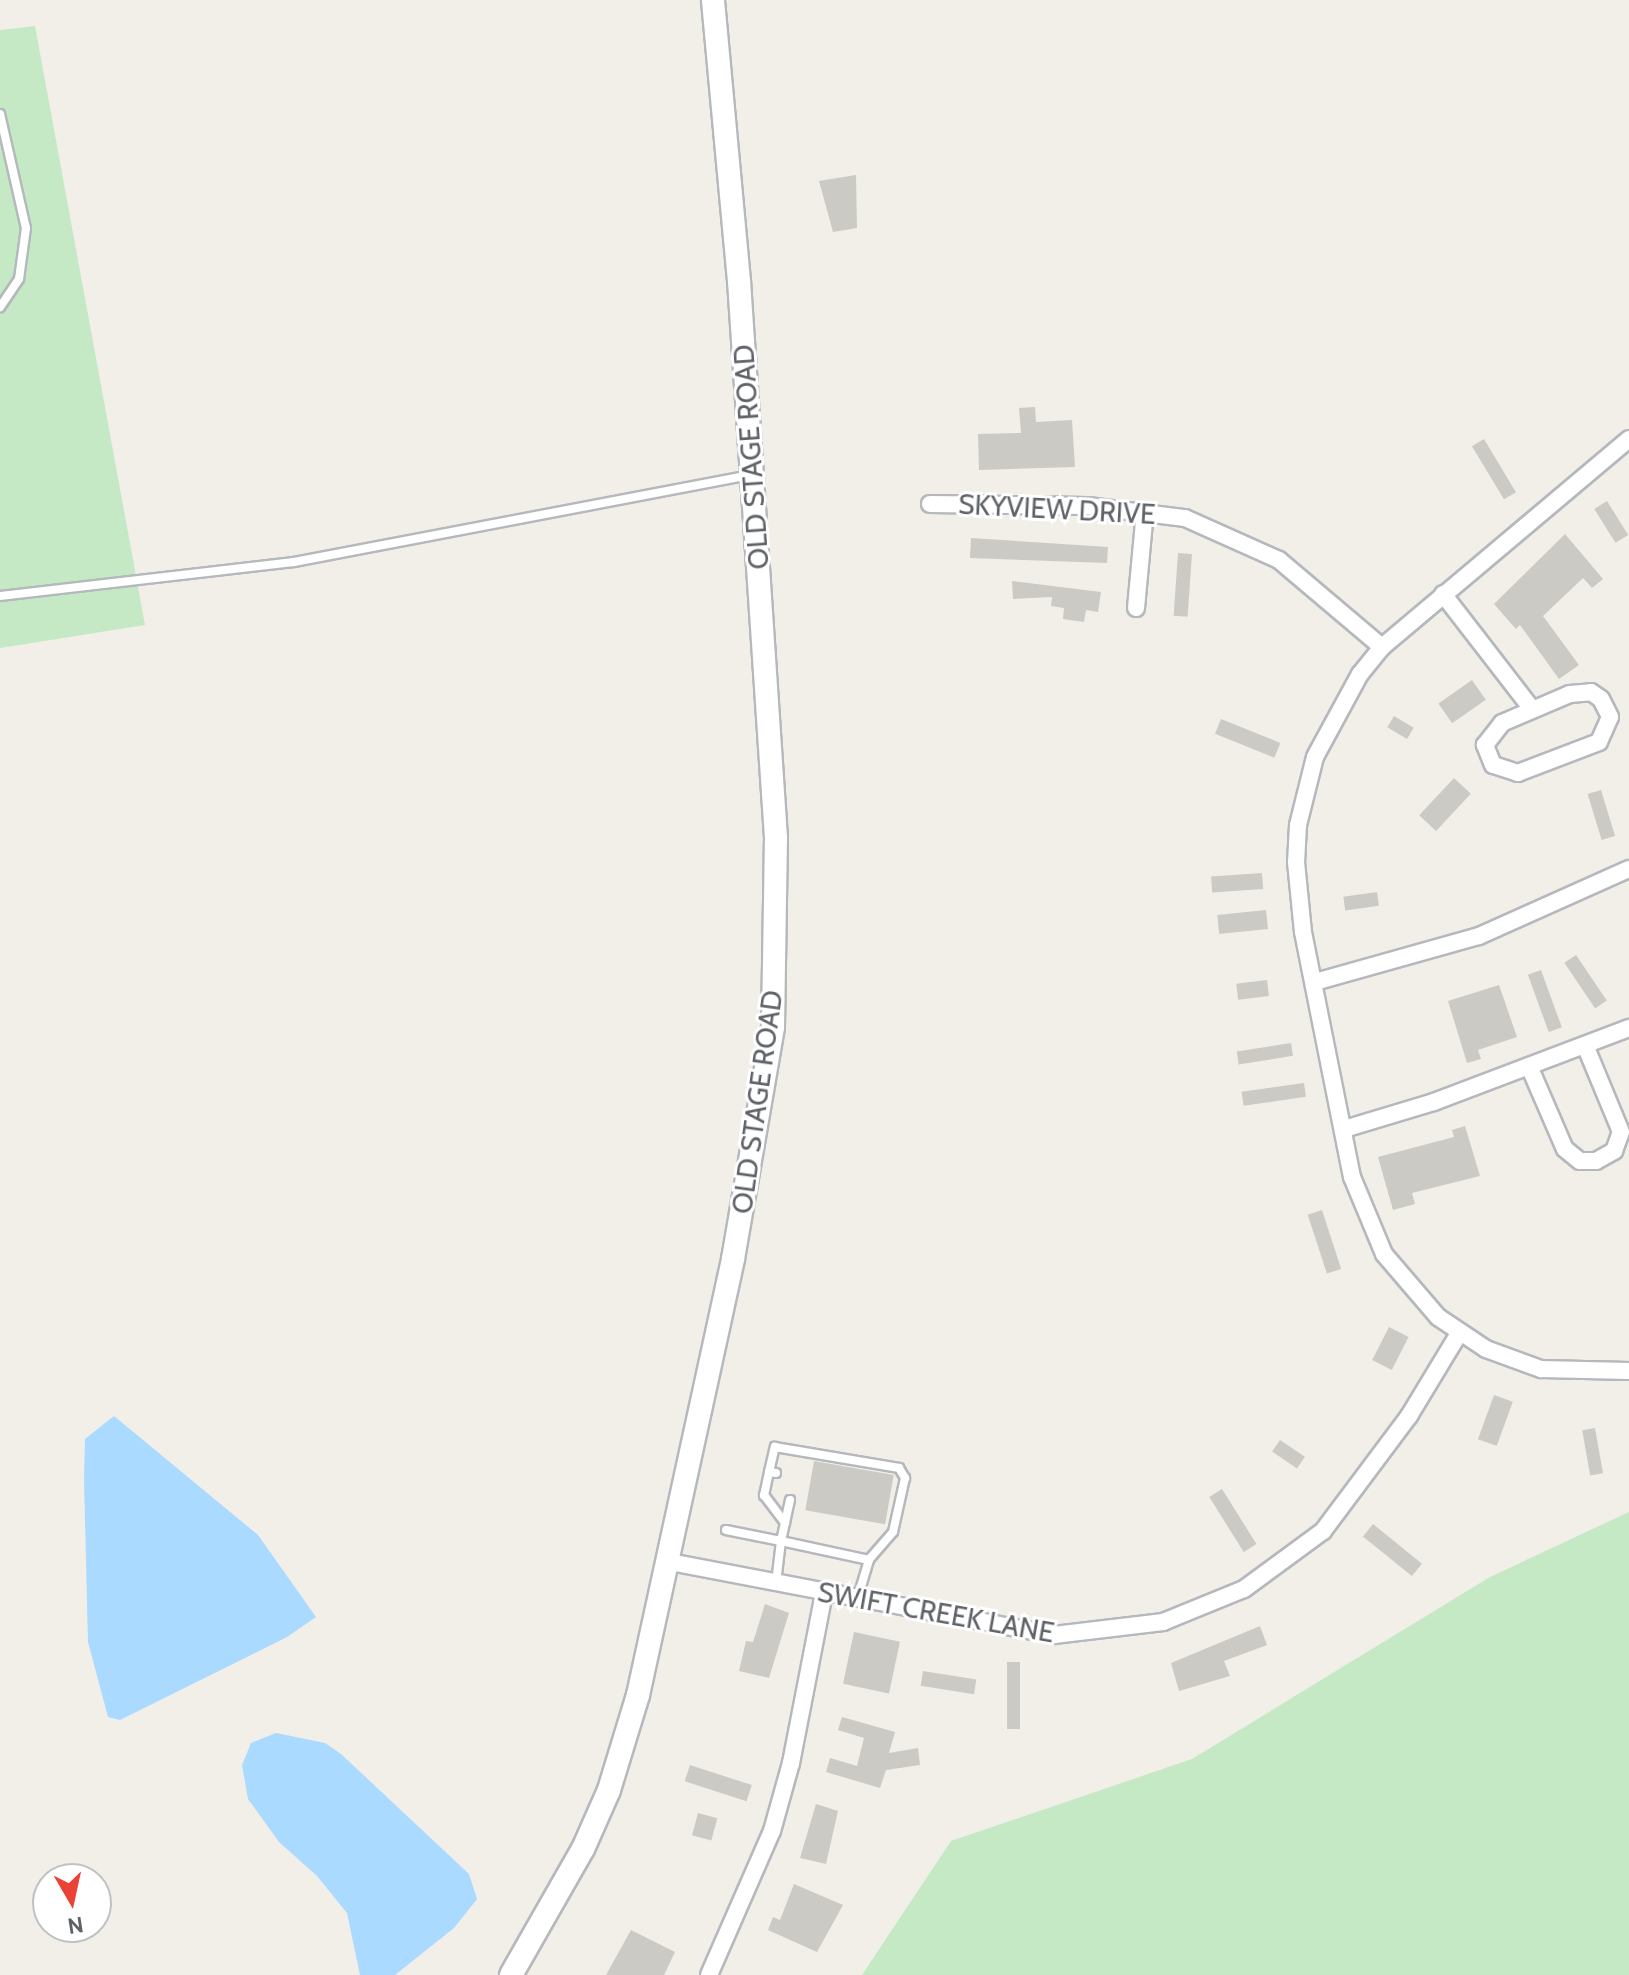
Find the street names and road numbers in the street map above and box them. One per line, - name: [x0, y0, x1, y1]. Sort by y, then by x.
- street label: OLD STAGE ROAD: [726, 343, 776, 571]
- street label: SKYVIEW DRIVE: [957, 487, 1157, 531]
- street label: OLD STAGE ROAD: [725, 988, 789, 1216]
- street label: SWIFT CREEK LANE: [815, 1575, 1057, 1649]

